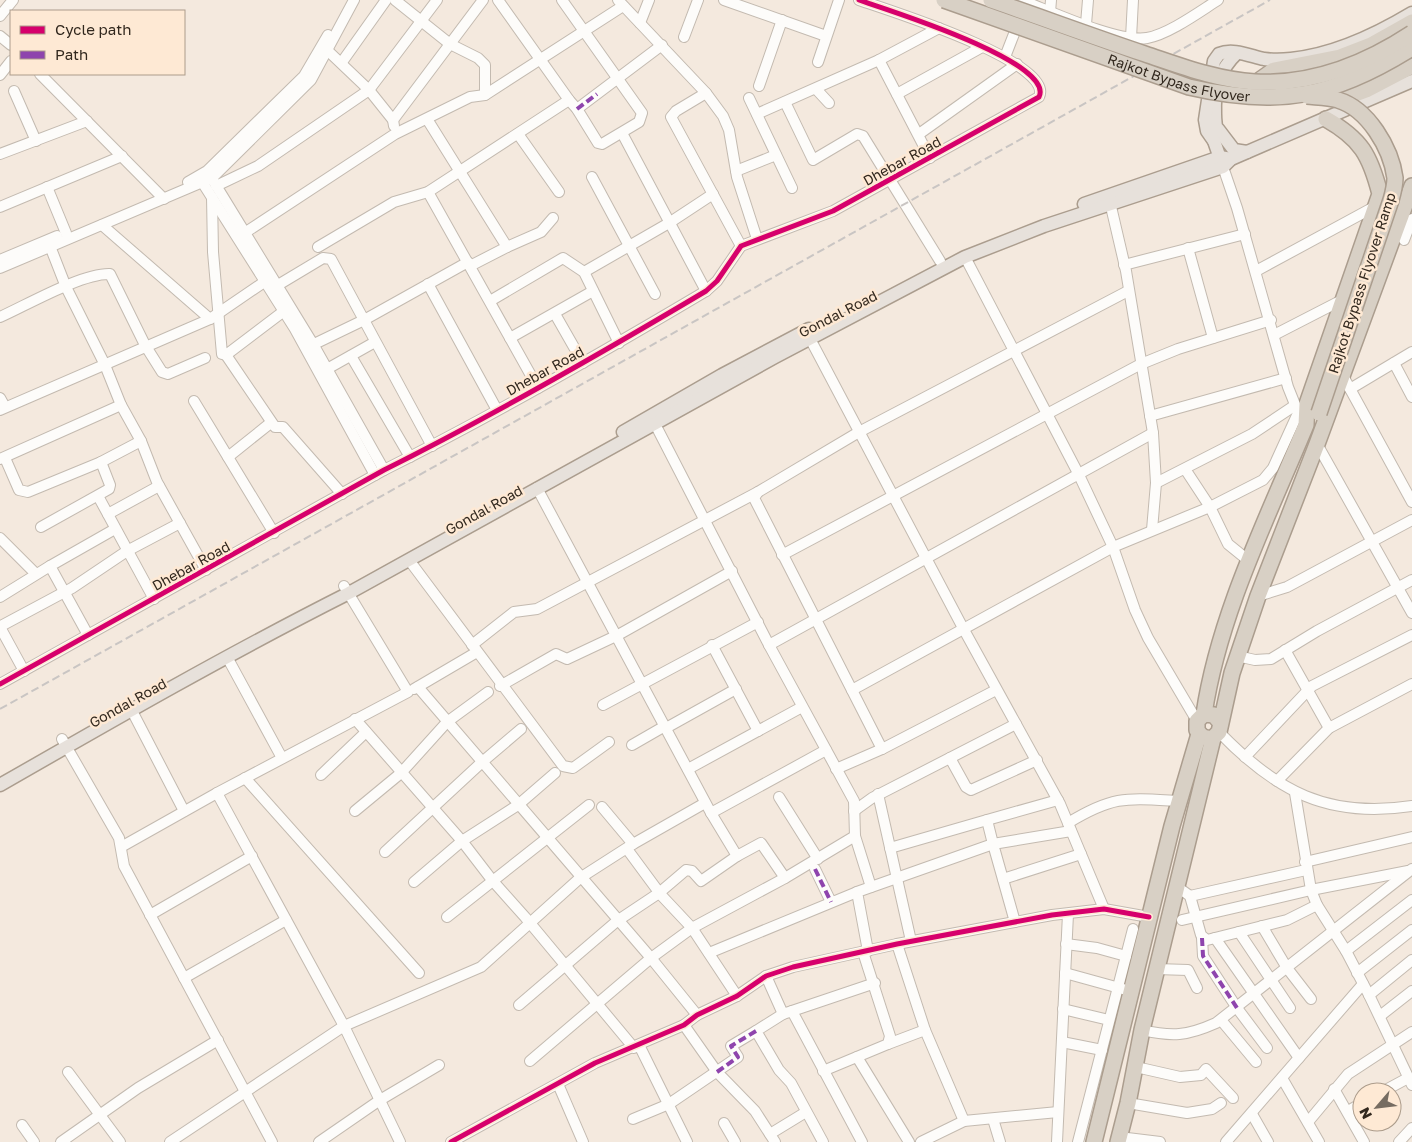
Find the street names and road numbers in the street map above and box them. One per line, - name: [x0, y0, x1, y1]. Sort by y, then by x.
- street label: Rajkot Bypass Flyover: [1105, 50, 1251, 105]
- street label: Dhebar Road: [860, 132, 944, 189]
- street label: Rajkot Bypass Flyover Ramp: [1324, 190, 1399, 375]
- street label: Gondal Road: [796, 287, 880, 341]
- street label: Dhebar Road: [503, 342, 587, 399]
- street label: Gondal Road: [442, 481, 525, 538]
- street label: Dhebar Road: [149, 537, 233, 594]
- street label: Gondal Road: [86, 674, 169, 731]

